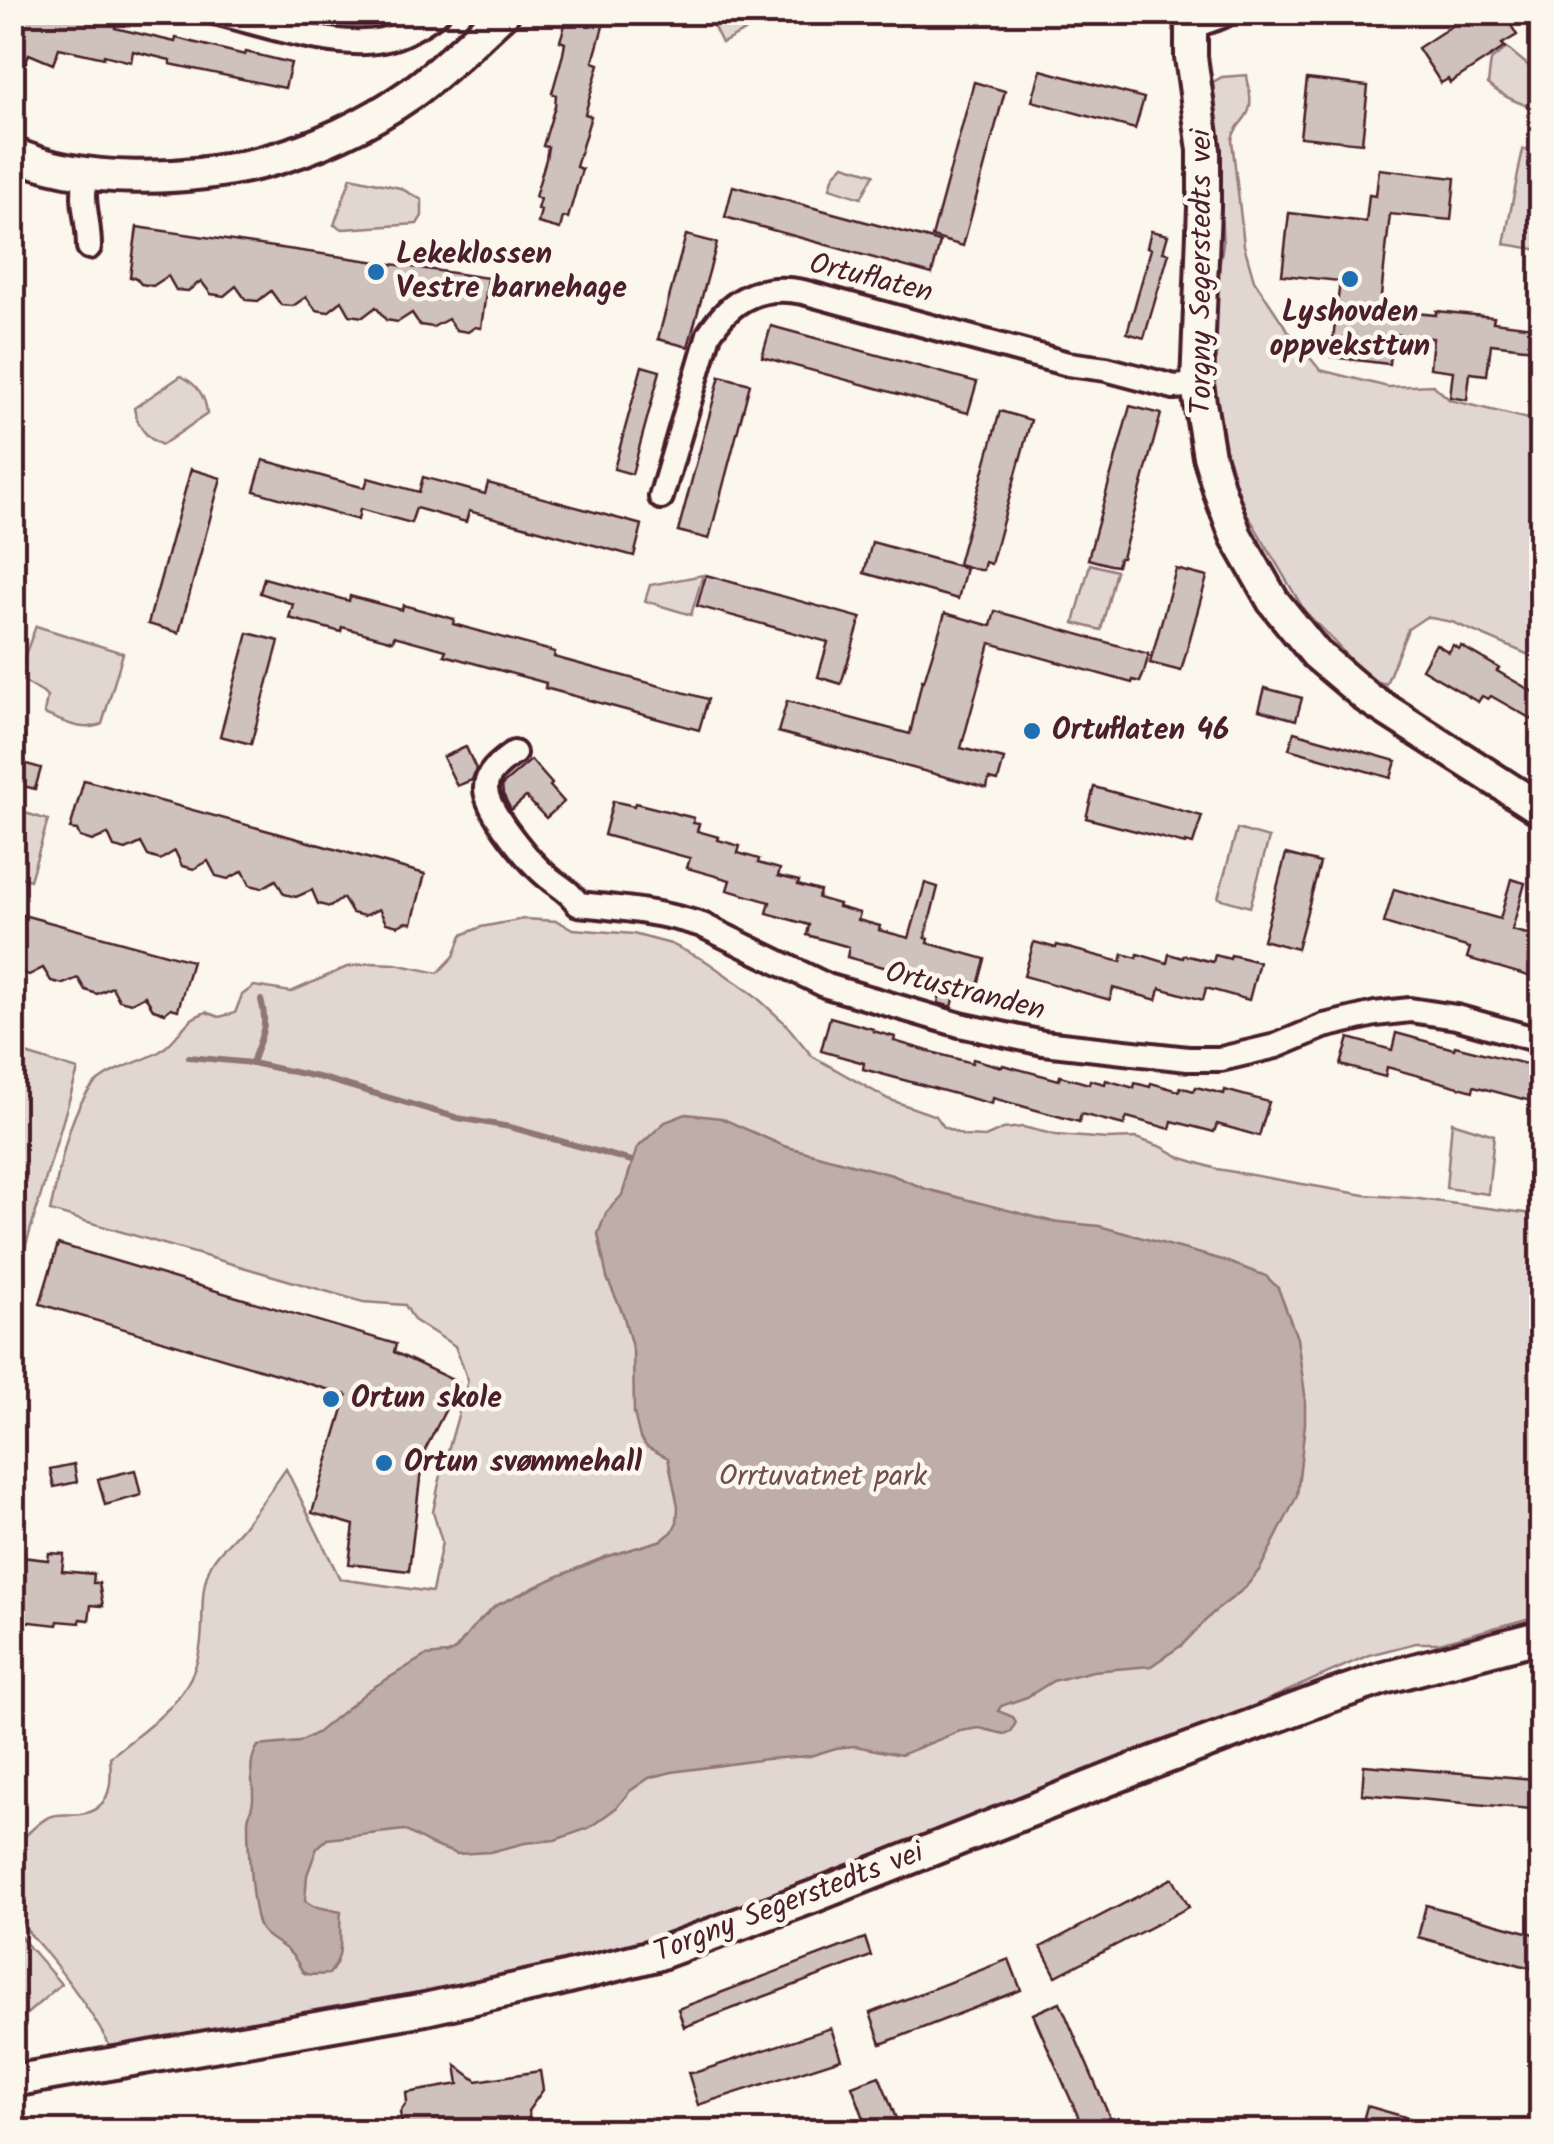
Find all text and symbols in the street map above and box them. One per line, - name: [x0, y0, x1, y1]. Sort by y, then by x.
- street label: Torgny Segerstedts vei: [1178, 127, 1226, 415]
- place label: Lekeklossen Vestre barnehage: [396, 231, 627, 313]
- street label: Ortuflaten: [804, 240, 938, 318]
- marker: Lekeklossen Vestre barnehage: [365, 261, 387, 283]
- marker: Lyshovden oppveksttun: [1339, 268, 1361, 290]
- place label: Lyshovden oppveksttun: [1270, 289, 1430, 371]
- place label: Ortuflaten 46: [1052, 707, 1229, 755]
- marker: Ortuflaten 46: [1021, 720, 1043, 742]
- street label: Ortustranden: [880, 949, 1050, 1035]
- place label: Ortun skole: [351, 1375, 502, 1423]
- marker: Ortun skole: [320, 1388, 342, 1410]
- place label: Ortun svømmehall: [404, 1439, 642, 1487]
- marker: Ortun svømmehall: [373, 1452, 395, 1474]
- park label: Orrtuvatnet park: [719, 1453, 928, 1501]
- street label: Torgny Segerstedts vei: [647, 1829, 933, 1977]

